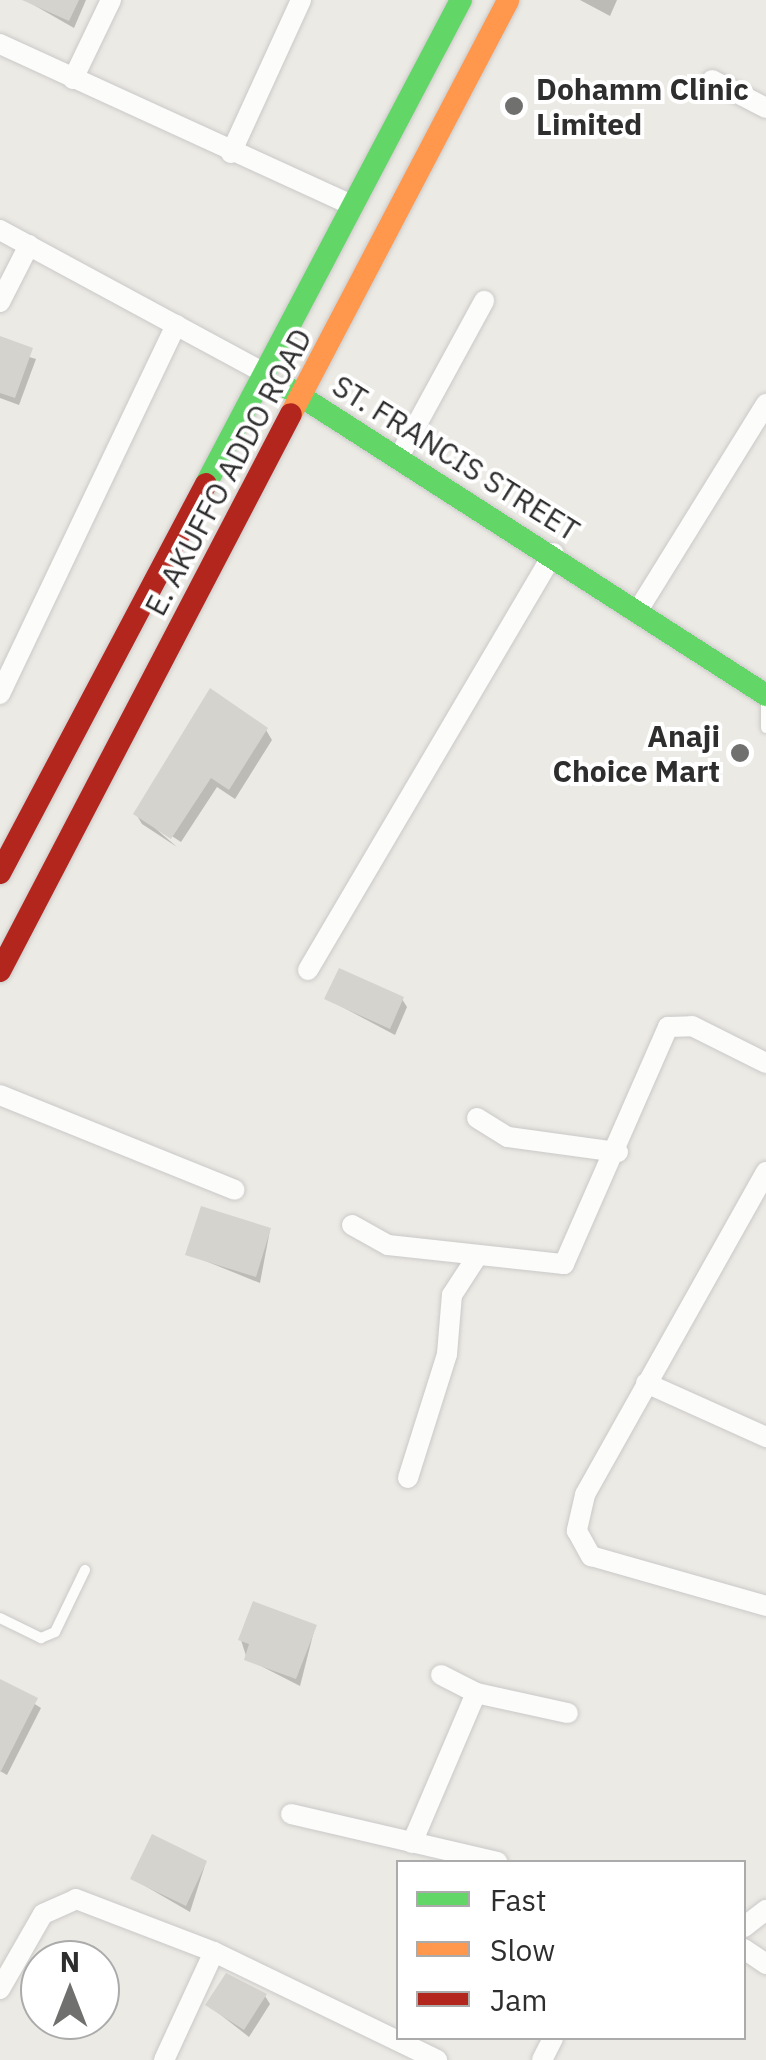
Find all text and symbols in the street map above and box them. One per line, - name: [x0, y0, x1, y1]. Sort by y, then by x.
- place label: Dohamm Clinic Limited: [536, 71, 749, 142]
- marker: Dohamm Clinic Limited: [501, 93, 527, 119]
- street label: E. AKUFFO ADDO ROAD: [137, 322, 319, 622]
- street label: ST. FRANCIS STREET: [326, 367, 586, 549]
- place label: Anaji Choice Mart: [552, 718, 720, 788]
- marker: Anaji Choice Mart: [729, 742, 751, 764]
- legend: [396, 1860, 746, 2040]
- text: Fast: [490, 1880, 547, 1919]
- text: Slow: [490, 1930, 555, 1969]
- north arrow: [20, 1940, 120, 2040]
- text: N: [60, 1943, 80, 1980]
- text: Jam: [490, 1980, 548, 2019]

